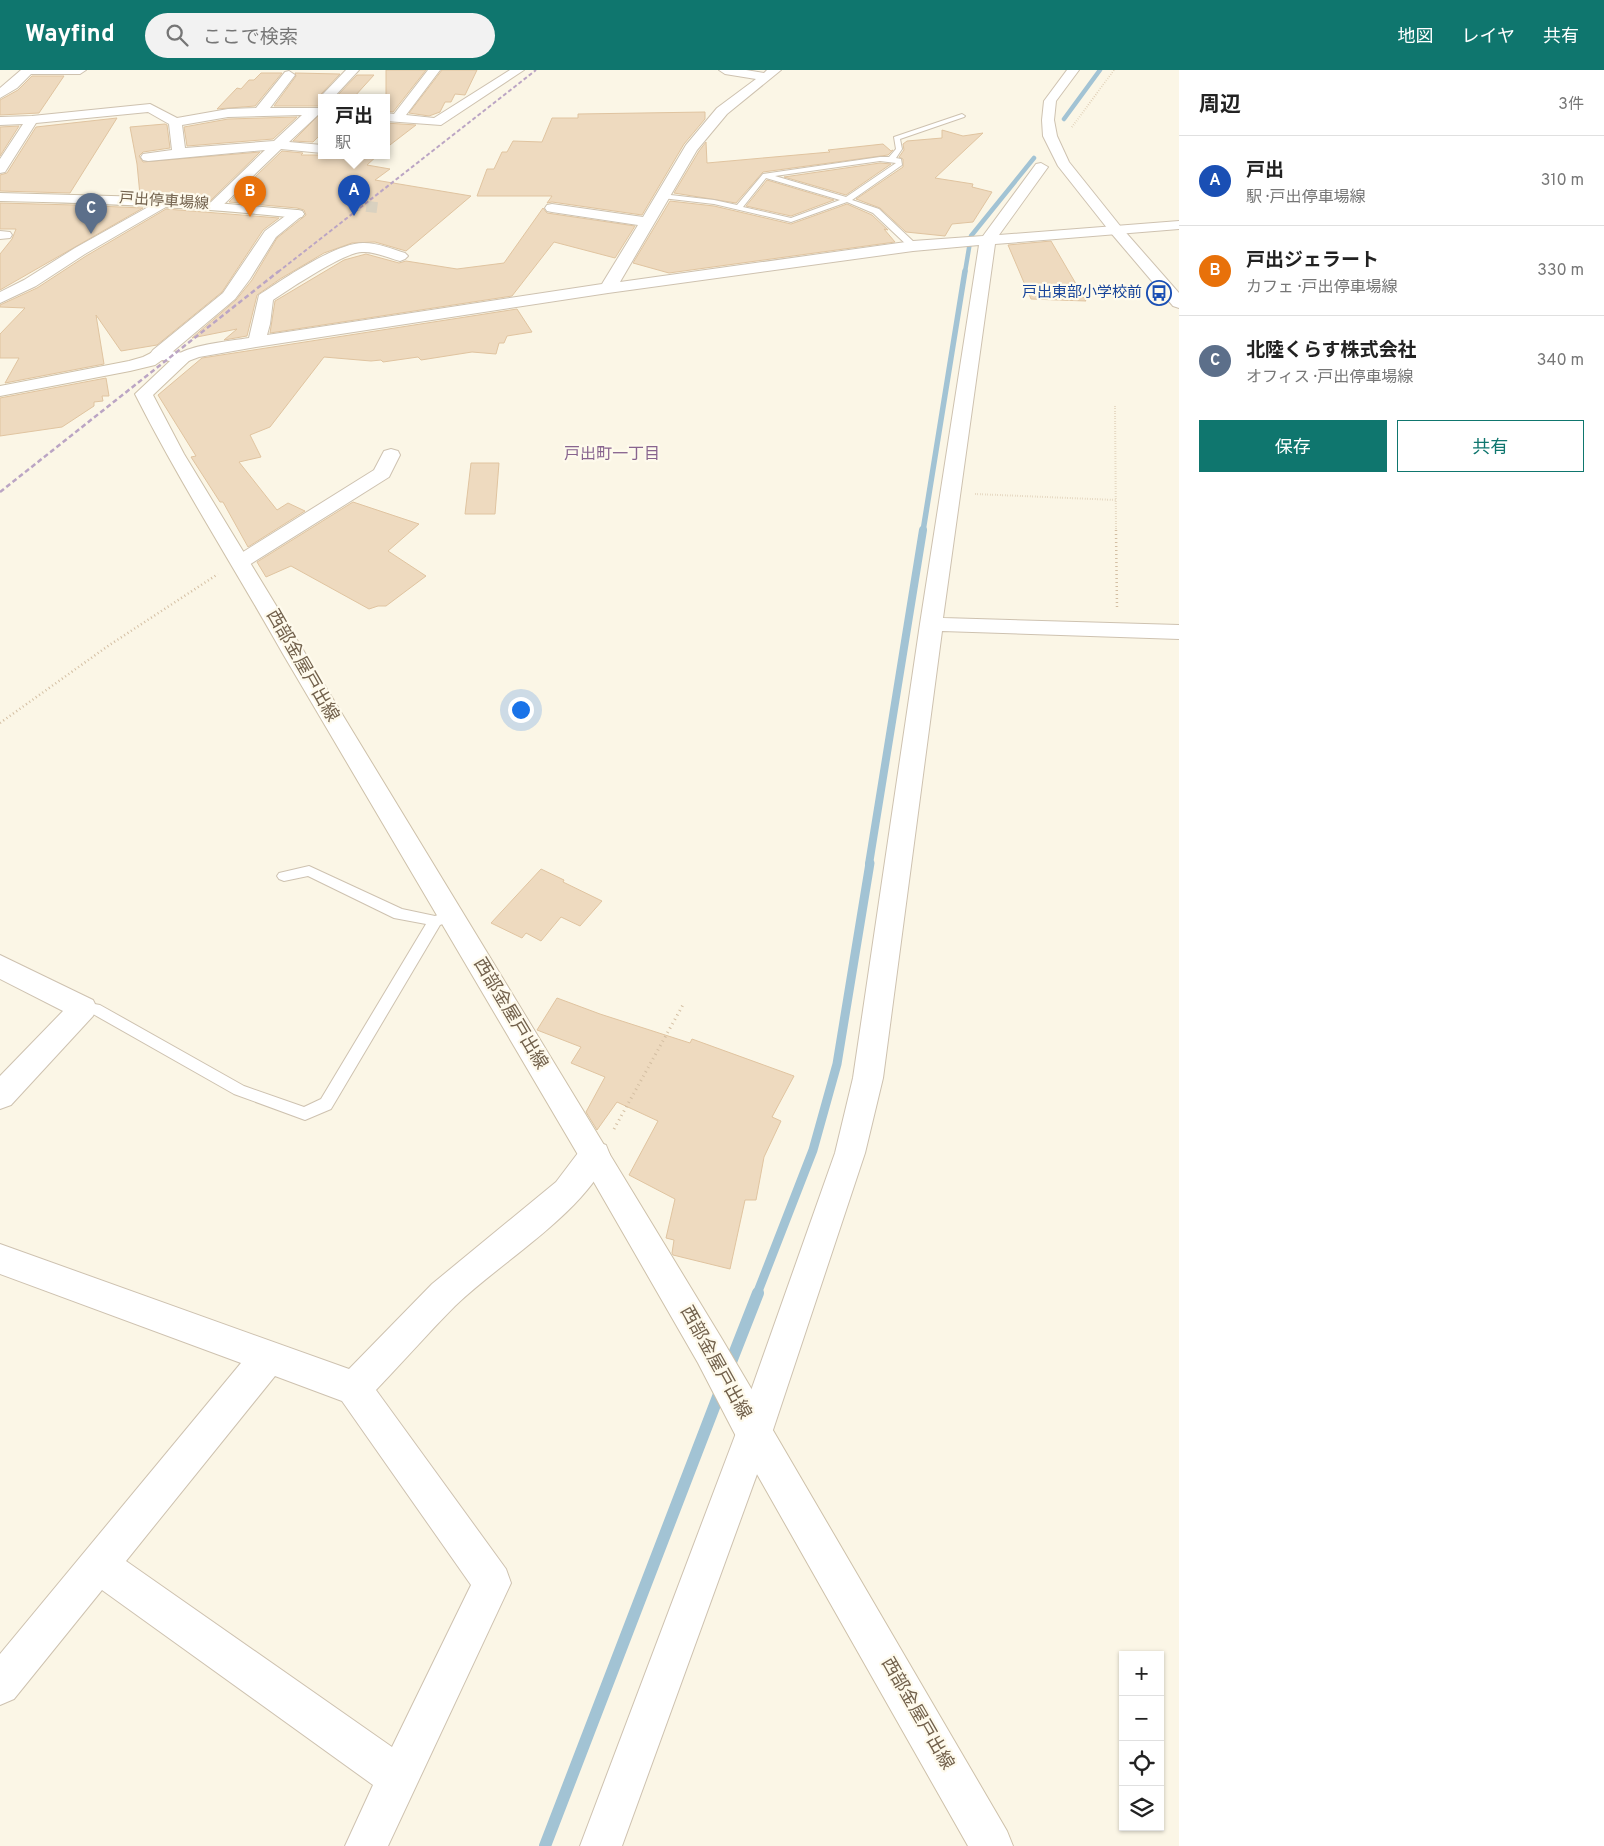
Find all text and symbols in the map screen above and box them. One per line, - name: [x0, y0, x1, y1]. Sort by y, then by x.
- search box: [145, 13, 495, 58]
- text: Wayfind: [25, 20, 115, 50]
- icon: search: [163, 21, 191, 49]
- text: ここで検索: [203, 26, 298, 50]
- text: 地図: [1398, 26, 1434, 49]
- text: レイヤ: [1462, 26, 1515, 49]
- text: 共有: [1543, 26, 1579, 49]
- text: 周辺: [1199, 92, 1241, 119]
- popup: [318, 94, 390, 159]
- text: 3件: [1558, 95, 1584, 115]
- text: 戸出: [335, 105, 373, 129]
- text: 駅: [335, 134, 351, 154]
- text: 戸出: [1246, 159, 1284, 183]
- text: A: [1209, 171, 1221, 191]
- text: 310 m: [1541, 171, 1584, 191]
- pin: A: [338, 175, 370, 216]
- pin: B: [234, 176, 266, 217]
- text: 駅 · 戸出停車場線: [1246, 188, 1366, 208]
- street label: 戸出停車場線: [118, 189, 210, 215]
- pin: C: [75, 193, 107, 234]
- text: 戸出ジェラート: [1246, 249, 1379, 273]
- text: B: [1209, 261, 1221, 281]
- text: 330 m: [1537, 261, 1584, 281]
- text: カフェ · 戸出停車場線: [1246, 278, 1398, 298]
- bus stop icon: 戸出東部小学校前: [1146, 280, 1172, 306]
- place label: 戸出東部小学校前: [1022, 284, 1142, 303]
- text: 北陸くらす株式会社: [1246, 339, 1417, 363]
- text: C: [1210, 351, 1220, 371]
- text: 340 m: [1537, 351, 1584, 371]
- text: オフィス · 戸出停車場線: [1246, 368, 1413, 388]
- button: 保存: [1199, 420, 1387, 472]
- button: 共有: [1397, 420, 1584, 472]
- district label: 戸出町一丁目: [564, 445, 660, 465]
- street label: 西部金屋戸出線: [261, 606, 343, 726]
- your location: [508, 697, 534, 723]
- street label: 西部金屋戸出線: [468, 954, 552, 1074]
- street label: 西部金屋戸出線: [674, 1302, 756, 1424]
- map controls: [1119, 1651, 1164, 1831]
- button: +: [1119, 1651, 1164, 1696]
- street label: 西部金屋戸出線: [876, 1654, 958, 1774]
- button: −: [1119, 1696, 1164, 1741]
- button: locate: [1119, 1741, 1164, 1786]
- button: layers: [1119, 1786, 1164, 1831]

